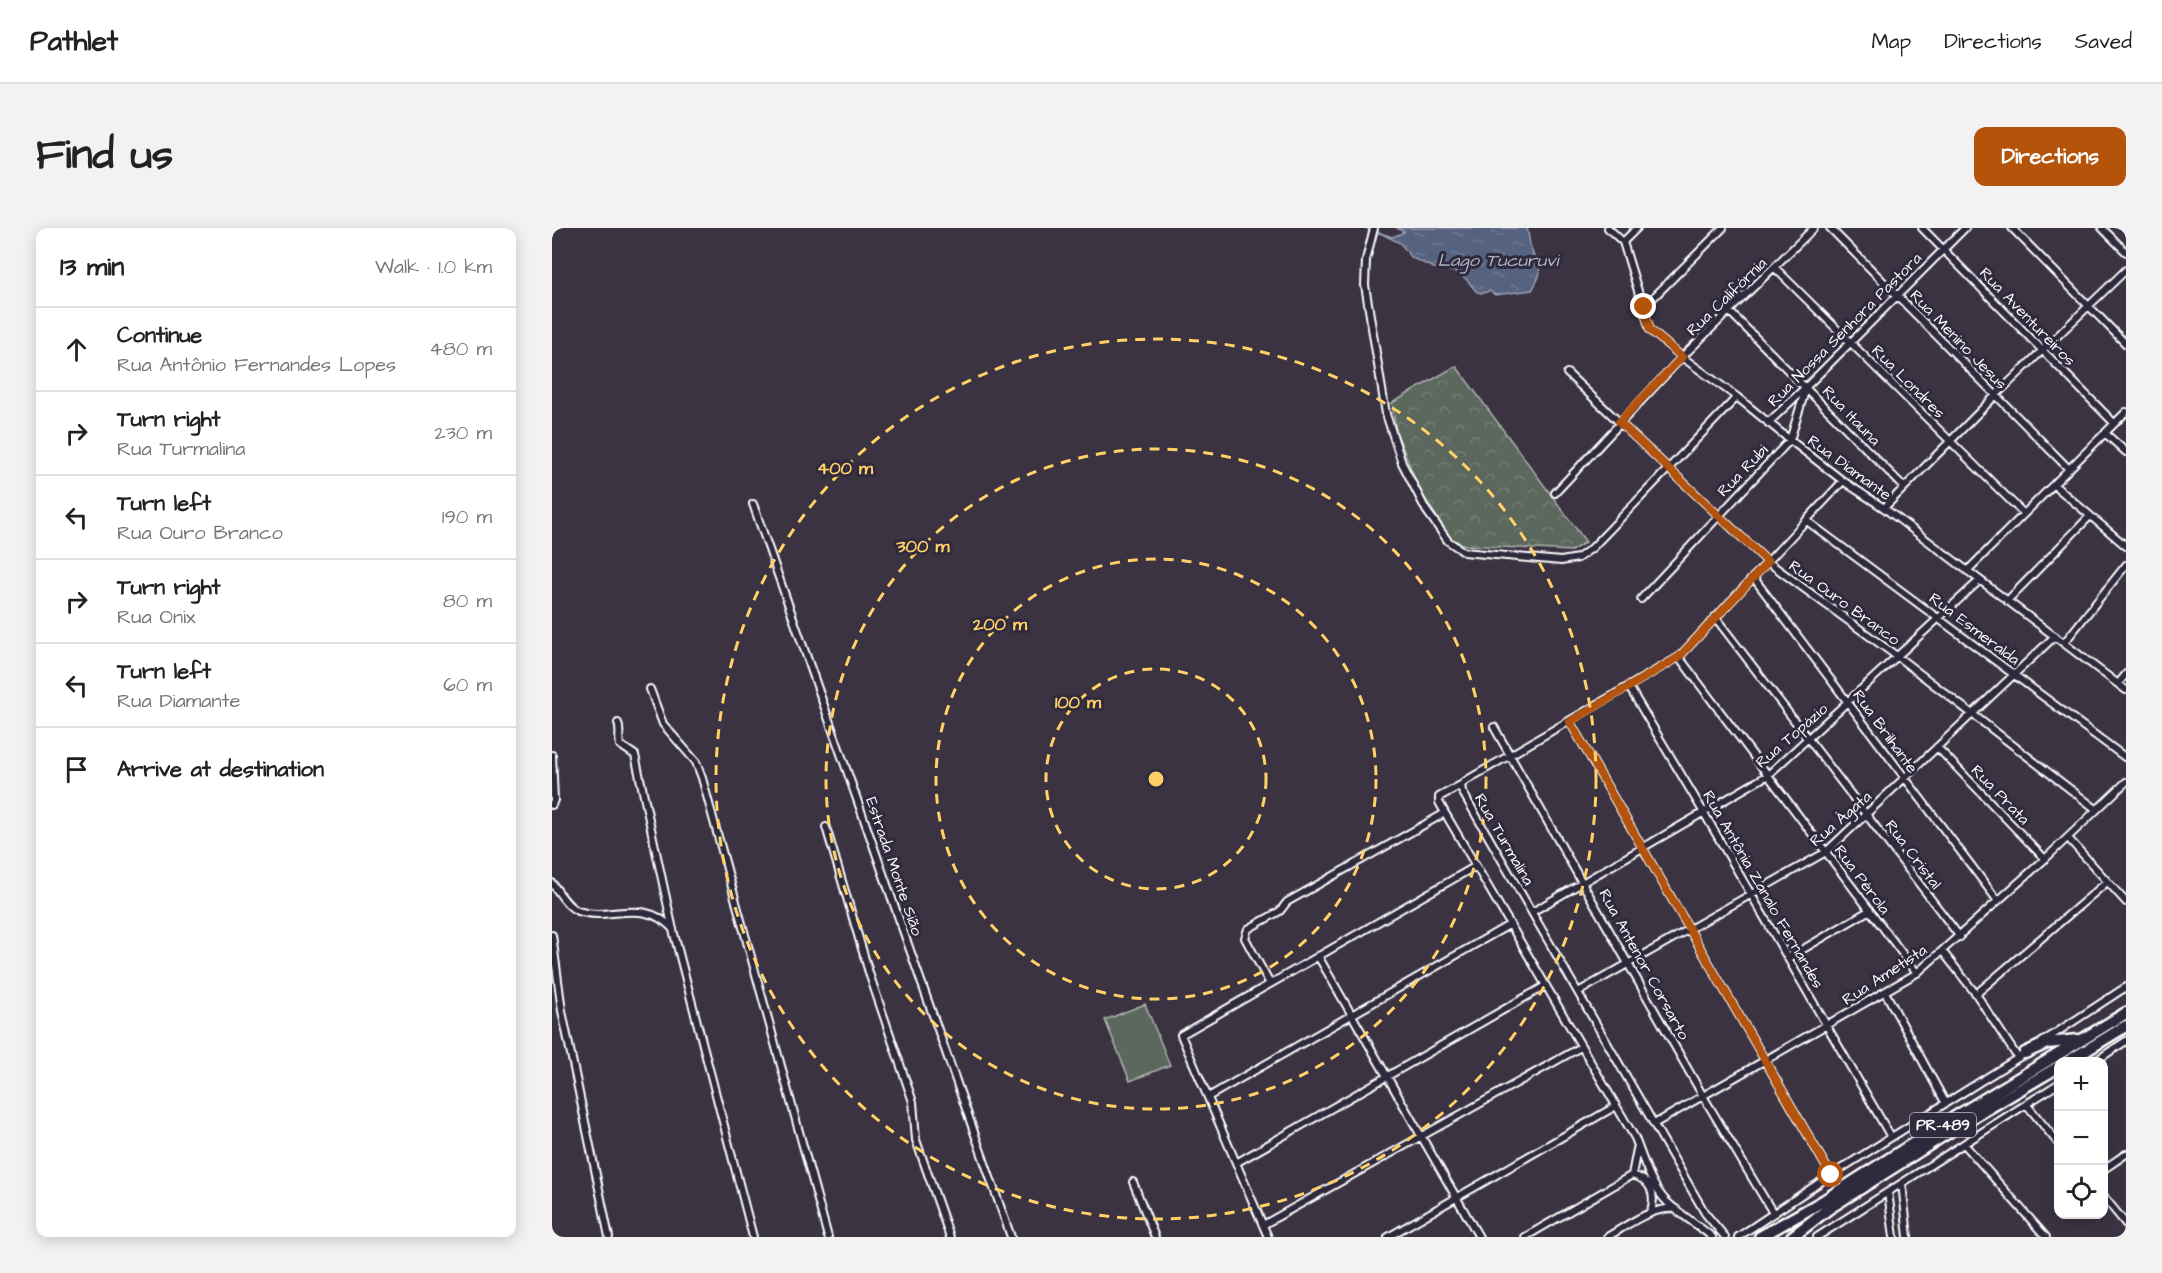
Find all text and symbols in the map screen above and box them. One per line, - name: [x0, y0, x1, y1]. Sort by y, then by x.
- text: Pathlet: [30, 22, 118, 61]
- text: Map: [1871, 27, 1911, 56]
- text: Directions: [1944, 27, 2042, 56]
- text: Saved: [2075, 27, 2132, 56]
- text: Find us: [36, 127, 173, 185]
- button: Directions: [1974, 127, 2126, 186]
- water label: Lago Tucuruvi: [1438, 248, 1560, 274]
- street label: Rua Nossa Senhora Pastora: [1763, 248, 1927, 412]
- text: 13 min: [60, 249, 124, 285]
- text: Walk · 1.0 km: [375, 253, 492, 281]
- street label: Rua Califórnia: [1682, 253, 1772, 341]
- street label: Rua Aventureiros: [1974, 262, 2080, 371]
- street label: Rua Menino Jesus: [1905, 285, 2012, 394]
- route end: [1630, 293, 1656, 319]
- text: Continue: [117, 320, 202, 351]
- icon: ahead: [60, 333, 93, 366]
- text: 480 m: [429, 335, 492, 363]
- street label: Rua Londres: [1867, 340, 1950, 423]
- text: Rua Antônio Fernandes Lopes: [117, 351, 396, 379]
- street label: Rua Itauna: [1817, 381, 1885, 450]
- text: Turn right: [117, 404, 220, 435]
- icon: right: [60, 417, 93, 450]
- text: 230 m: [434, 419, 492, 447]
- street label: Rua Diamante: [1803, 430, 1896, 506]
- text: Rua Turmalina: [117, 435, 245, 463]
- street label: Rua Rubi: [1712, 439, 1774, 502]
- text: 400 m: [817, 456, 874, 481]
- text: Turn left: [117, 488, 211, 519]
- icon: left: [60, 501, 93, 534]
- text: 190 m: [442, 503, 492, 531]
- text: Rua Ouro Branco: [117, 519, 283, 547]
- text: 300 m: [895, 534, 951, 559]
- street label: Rua Ouro Branco: [1784, 555, 1905, 651]
- text: Turn right: [117, 572, 220, 603]
- icon: right: [60, 585, 93, 618]
- text: 80 m: [443, 587, 492, 615]
- street label: Rua Esmeralda: [1924, 587, 2024, 670]
- text: Rua Onix: [117, 603, 195, 631]
- text: 200 m: [972, 612, 1028, 637]
- text: Turn left: [117, 656, 211, 687]
- icon: left: [60, 669, 93, 702]
- text: 60 m: [443, 671, 492, 699]
- street label: Rua Brilhante: [1847, 685, 1923, 778]
- text: Rua Diamante: [117, 687, 240, 715]
- text: 100 m: [1055, 690, 1102, 715]
- street label: Rua Topázio: [1751, 698, 1833, 773]
- icon: arrive: [60, 753, 93, 786]
- text: Arrive at destination: [117, 754, 324, 785]
- street label: Rua Prata: [1966, 760, 2035, 830]
- centre of rings: [1146, 769, 1166, 789]
- street label: Rua Ágata: [1805, 786, 1877, 853]
- street label: Rua Antônia Zanalo Fernandes: [1697, 787, 1829, 992]
- street label: Rua Turmalina: [1469, 790, 1539, 889]
- street label: Estrada Monte Sião: [860, 794, 928, 939]
- street label: Rua Cristal: [1880, 815, 1947, 894]
- street label: Rua Pérola: [1829, 840, 1895, 919]
- street label: Rua Antenor Corsarto: [1593, 885, 1695, 1044]
- street label: Rua Ametista: [1838, 939, 1931, 1010]
- map controls: [2054, 1057, 2108, 1219]
- button: +: [2054, 1057, 2108, 1111]
- button: −: [2054, 1111, 2108, 1165]
- road number: PR-489: [1910, 1113, 1976, 1137]
- route start: [1817, 1161, 1843, 1187]
- button: locate: [2054, 1165, 2108, 1219]

